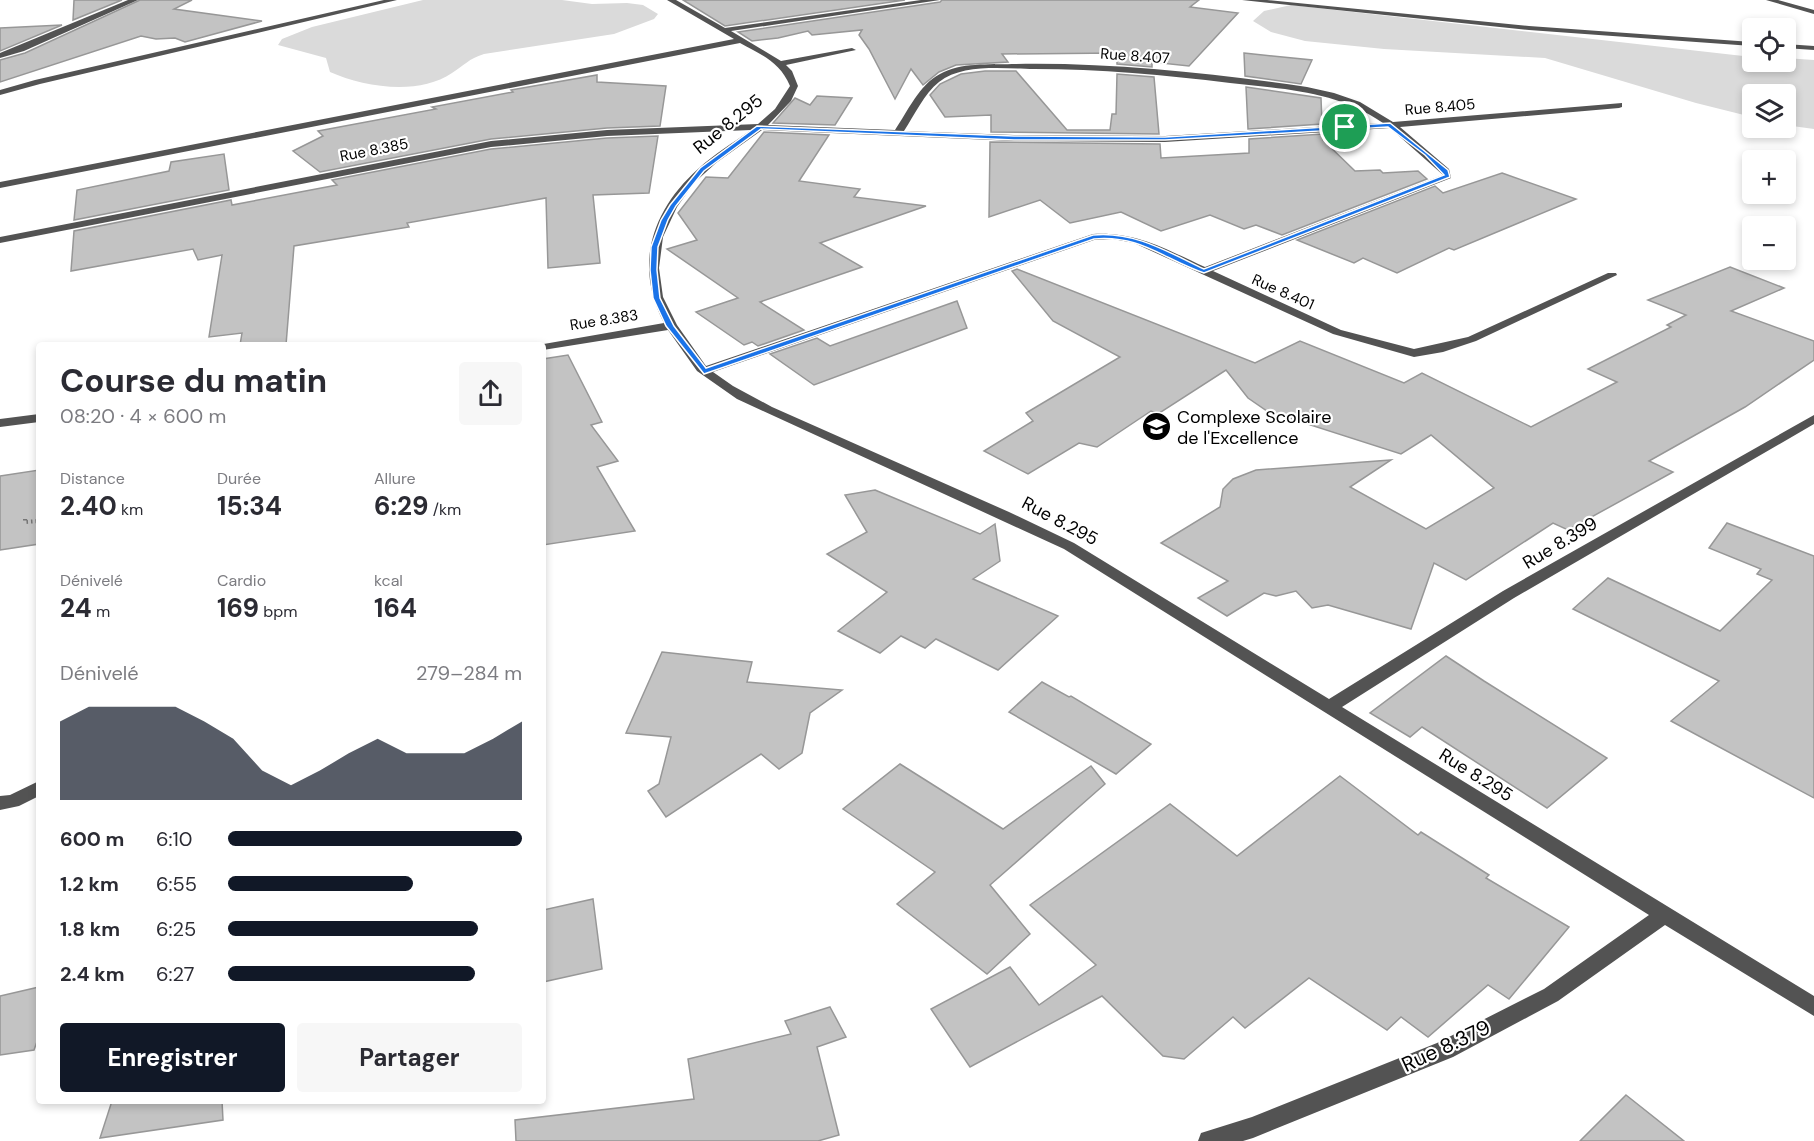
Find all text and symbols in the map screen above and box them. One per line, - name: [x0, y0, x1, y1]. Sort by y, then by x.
- map controls: [1742, 18, 1796, 270]
- button: locate: [1742, 18, 1796, 72]
- street label: Rue 8.407: [1100, 44, 1170, 68]
- button: layers: [1742, 84, 1796, 138]
- street label: Rue 8.295: [688, 89, 768, 159]
- street label: Rue 8.405: [1404, 94, 1476, 120]
- pin: [1319, 101, 1370, 152]
- icon: arrive: [1328, 110, 1361, 143]
- street label: Rue 8.385: [338, 134, 410, 166]
- button: +: [1742, 150, 1796, 204]
- button: −: [1742, 216, 1796, 270]
- street label: Rue 8.401: [1249, 269, 1317, 315]
- street label: Rue 8.383: [568, 305, 640, 335]
- text: Course du matin: [60, 359, 327, 402]
- button: share: [459, 362, 522, 425]
- text: 08:20 · 4 × 600 m: [60, 403, 226, 429]
- place label: Complexe Scolaire de l'Excellence: [1177, 405, 1331, 450]
- school or university icon: Complexe Scolaire de l'Excellence: [1140, 411, 1172, 443]
- text: Distance: [60, 468, 125, 489]
- text: Durée: [217, 468, 261, 489]
- text: Allure: [374, 468, 416, 489]
- text: 2.40: [60, 489, 117, 523]
- text: 15:34: [217, 489, 282, 523]
- text: 6:29: [374, 489, 429, 523]
- street label: Rue 8.295: [1018, 491, 1102, 551]
- text: km: [117, 499, 143, 520]
- text: /km: [429, 499, 461, 520]
- street label: Rue 8.399: [1518, 511, 1602, 575]
- text: Dénivelé: [60, 570, 123, 591]
- text: Cardio: [217, 570, 266, 591]
- text: kcal: [374, 570, 403, 591]
- text: 24: [60, 591, 92, 625]
- text: 169: [217, 591, 259, 625]
- text: 164: [374, 591, 417, 625]
- text: m: [92, 601, 110, 622]
- text: bpm: [259, 601, 298, 622]
- text: Dénivelé: [60, 660, 139, 686]
- text: 279–284 m: [416, 660, 522, 686]
- street label: Rue 8.295: [1434, 743, 1518, 807]
- text: 600 m: [60, 826, 124, 852]
- text: 6:10: [156, 826, 193, 852]
- text: 1.2 km: [60, 871, 119, 897]
- text: 6:55: [156, 871, 197, 897]
- text: 1.8 km: [60, 916, 120, 942]
- text: 6:25: [156, 916, 196, 942]
- text: 2.4 km: [60, 961, 125, 987]
- text: 6:27: [156, 961, 194, 987]
- street label: Rue 8.379: [1397, 1013, 1495, 1079]
- button: Enregistrer: [60, 1023, 285, 1092]
- button: Partager: [297, 1023, 522, 1092]

